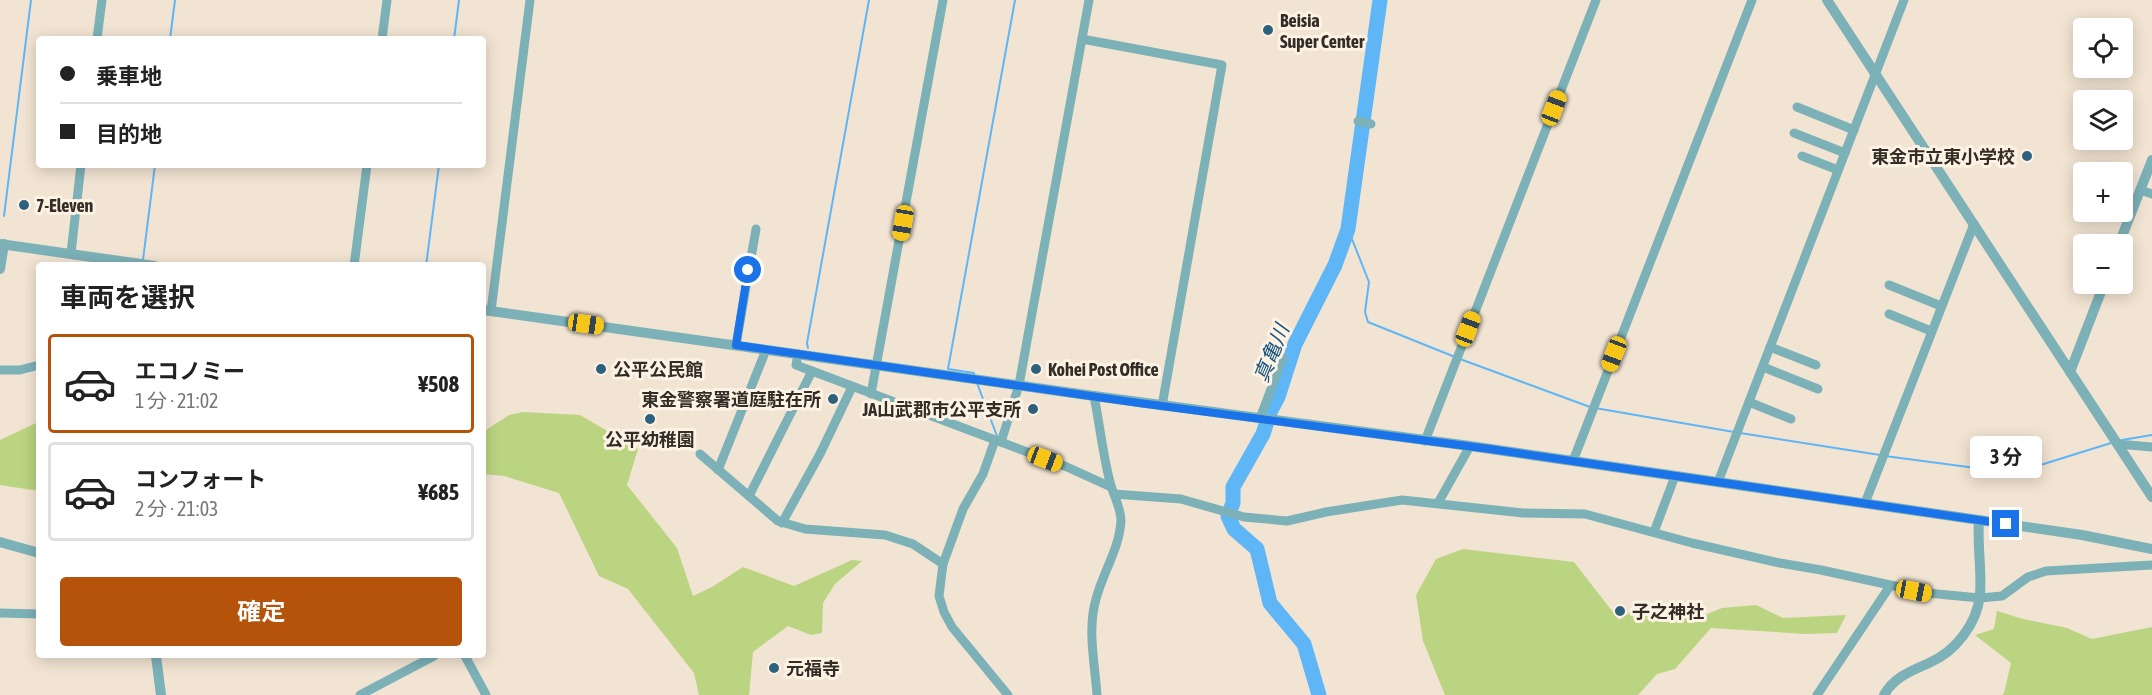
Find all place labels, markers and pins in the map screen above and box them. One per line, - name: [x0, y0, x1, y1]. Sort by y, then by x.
- place label: Beisia Super Center: [1280, 10, 1365, 52]
- marker: Beisia Super Center: [1261, 23, 1275, 37]
- place label: 東金市立東小学校: [1871, 146, 2015, 167]
- marker: 東金市立東小学校: [2020, 149, 2034, 163]
- place label: 7-Eleven: [36, 195, 94, 216]
- marker: 7-Eleven: [17, 198, 31, 212]
- place label: 公平公民館: [613, 359, 703, 380]
- place label: Kohei Post Office: [1048, 359, 1159, 380]
- marker: 公平公民館: [594, 362, 608, 376]
- marker: Kohei Post Office: [1029, 362, 1043, 376]
- place label: 東金警察署道庭駐在所: [641, 389, 821, 410]
- marker: 東金警察署道庭駐在所: [826, 392, 840, 406]
- place label: JA山武郡市公平支所: [861, 399, 1021, 420]
- marker: JA山武郡市公平支所: [1026, 402, 1040, 416]
- marker: 公平幼稚園: [643, 412, 657, 426]
- place label: 公平幼稚園: [605, 429, 695, 450]
- place label: 子之神社: [1632, 601, 1704, 622]
- marker: 子之神社: [1613, 604, 1627, 618]
- place label: 元福寺: [786, 658, 840, 679]
- marker: 元福寺: [767, 661, 781, 675]

